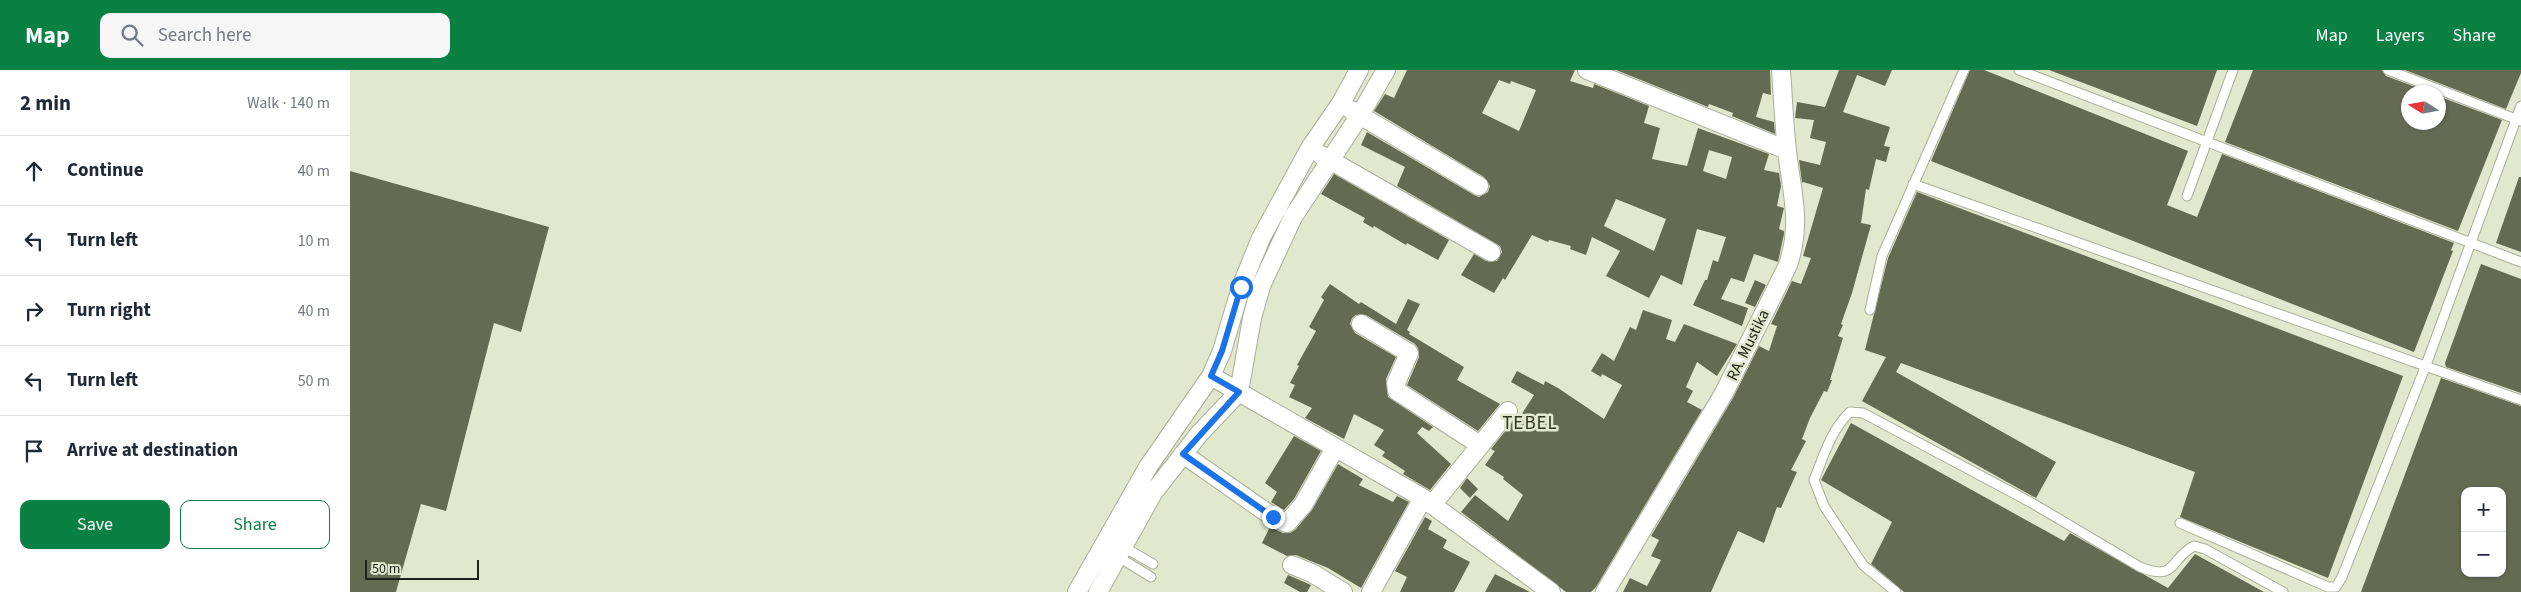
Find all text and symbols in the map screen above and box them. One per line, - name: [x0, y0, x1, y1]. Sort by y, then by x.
- search box: [100, 13, 450, 58]
- text: Map: [25, 18, 70, 53]
- icon: search: [118, 21, 146, 49]
- text: Search here: [158, 22, 251, 49]
- text: Map: [2316, 23, 2348, 48]
- text: Layers: [2376, 23, 2425, 48]
- text: Share: [2453, 23, 2496, 48]
- north arrow: [2401, 85, 2446, 130]
- text: 2 min: [20, 88, 71, 118]
- text: Walk · 140 m: [247, 92, 330, 114]
- icon: ahead: [20, 157, 48, 185]
- text: Continue: [67, 157, 144, 184]
- text: 40 m: [298, 160, 330, 182]
- icon: left: [20, 227, 48, 255]
- text: Turn left: [67, 227, 138, 254]
- text: 10 m: [298, 230, 330, 252]
- route start: [1230, 276, 1253, 299]
- icon: right: [20, 297, 48, 325]
- text: Turn right: [67, 297, 151, 324]
- text: 40 m: [298, 300, 330, 322]
- street label: RA. Mustika: [1721, 306, 1775, 384]
- icon: left: [20, 367, 48, 395]
- text: Turn left: [67, 367, 138, 394]
- text: 50 m: [298, 370, 330, 392]
- district label: TEBEL: [1502, 410, 1558, 437]
- icon: arrive: [20, 437, 48, 465]
- text: Arrive at destination: [67, 437, 238, 464]
- map controls: [2461, 487, 2506, 577]
- button: +: [2461, 487, 2506, 532]
- button: Save: [20, 500, 170, 549]
- button: Share: [180, 500, 330, 549]
- route end: [1262, 506, 1285, 529]
- button: −: [2461, 532, 2506, 577]
- scale bar: [365, 557, 479, 580]
- text: 50 m: [372, 559, 400, 579]

